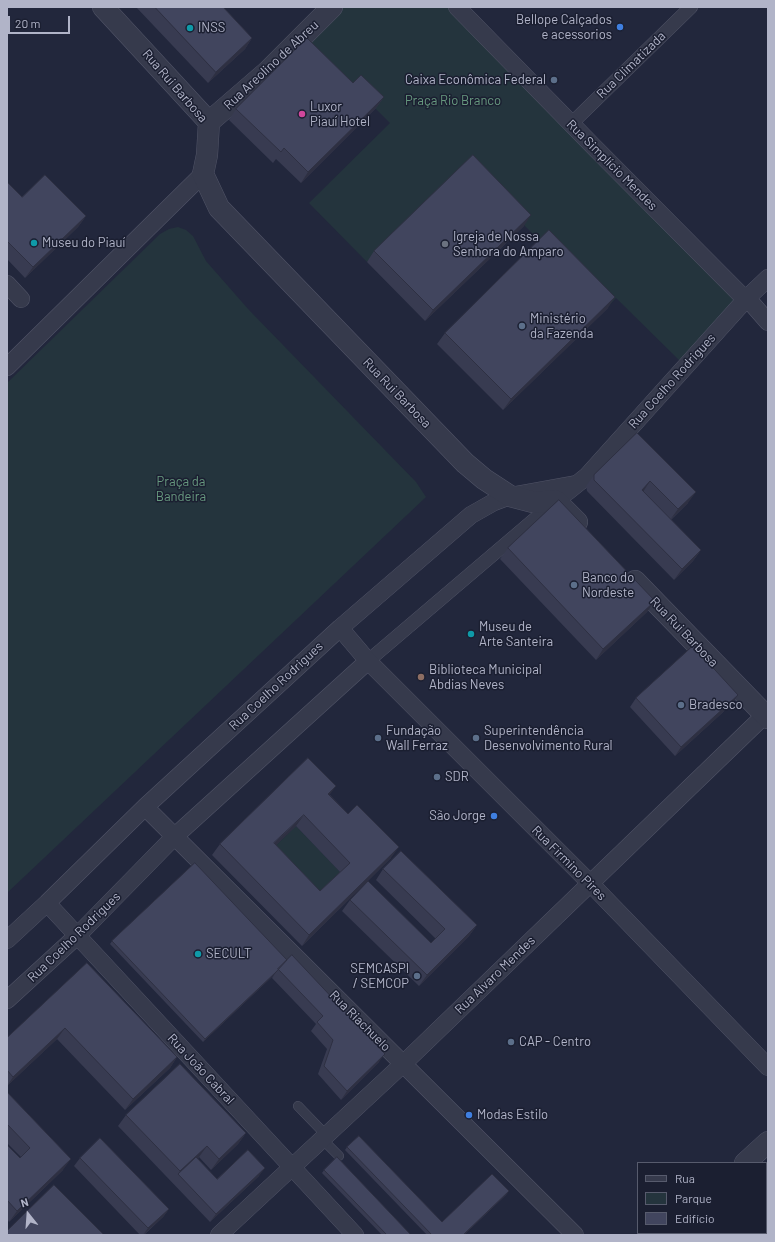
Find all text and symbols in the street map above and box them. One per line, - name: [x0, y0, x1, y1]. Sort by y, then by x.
- scale bar: [10, 8, 72, 34]
- place label: Bellope Calçados e acessorios: [516, 12, 612, 43]
- text: 20 m: [15, 16, 41, 30]
- street label: Rua Areolino de Abreu: [220, 17, 322, 113]
- place label: INSS: [198, 20, 225, 36]
- marker: Bellope Calçados e acessorios: [615, 22, 625, 32]
- marker: INSS: [185, 23, 195, 33]
- street label: Rua Climatizada: [593, 28, 669, 102]
- street label: Rua Rui Barbosa: [139, 46, 211, 126]
- place label: Caixa Econômica Federal: [405, 72, 546, 88]
- marker: Caixa Econômica Federal: [549, 75, 559, 85]
- park label: Praça Rio Branco: [405, 93, 501, 109]
- place label: Luxor Piauí Hotel: [310, 99, 370, 130]
- marker: Luxor Piauí Hotel: [297, 109, 307, 119]
- street label: Rua Simplício Mendes: [563, 116, 661, 214]
- place label: Igreja de Nossa Senhora do Amparo: [453, 229, 563, 260]
- place label: Museu do Piauí: [42, 235, 125, 251]
- marker: Museu do Piauí: [29, 238, 39, 248]
- marker: Igreja de Nossa Senhora do Amparo: [440, 239, 450, 249]
- place label: Ministério da Fazenda: [530, 311, 593, 342]
- marker: Ministério da Fazenda: [517, 321, 527, 331]
- street label: Rua Coelho Rodrigues: [625, 330, 719, 432]
- street label: Rua Rui Barbosa: [360, 355, 434, 431]
- park label: Praça da Bandeira: [156, 474, 206, 505]
- place label: Banco do Nordeste: [582, 570, 634, 601]
- marker: Banco do Nordeste: [569, 580, 579, 590]
- street label: Rua Rui Barbosa: [647, 594, 721, 670]
- place label: Museu de Arte Santeira: [479, 619, 553, 650]
- marker: Museu de Arte Santeira: [466, 629, 476, 639]
- street label: Rua Coelho Rodrigues: [226, 638, 326, 734]
- place label: Biblioteca Municipal Abdias Neves: [429, 662, 542, 693]
- marker: Biblioteca Municipal Abdias Neves: [416, 672, 426, 682]
- place label: Bradesco: [689, 697, 742, 713]
- marker: Bradesco: [676, 700, 686, 710]
- place label: Fundação Wall Ferraz: [386, 723, 448, 754]
- place label: Superintendência Desenvolvimento Rural: [484, 723, 613, 754]
- marker: Fundação Wall Ferraz: [373, 733, 383, 743]
- marker: Superintendência Desenvolvimento Rural: [471, 733, 481, 743]
- place label: SDR: [445, 769, 469, 785]
- marker: SDR: [432, 772, 442, 782]
- place label: São Jorge: [429, 808, 486, 824]
- marker: São Jorge: [489, 811, 499, 821]
- street label: Rua Firmino Pires: [528, 822, 610, 904]
- street label: Rua Coelho Rodrigues: [24, 889, 124, 985]
- street label: Rua Alvaro Mendes: [452, 933, 538, 1017]
- place label: SECULT: [206, 946, 251, 962]
- marker: SECULT: [193, 949, 203, 959]
- place label: SEMCASPI / SEMCOP: [350, 961, 409, 992]
- marker: SEMCASPI / SEMCOP: [412, 971, 422, 981]
- street label: Rua Riachuelo: [326, 987, 394, 1055]
- street label: Rua João Cabral: [164, 1030, 238, 1108]
- place label: CAP - Centro: [519, 1034, 591, 1050]
- marker: CAP - Centro: [506, 1037, 516, 1047]
- place label: Modas Estilo: [477, 1107, 548, 1123]
- marker: Modas Estilo: [464, 1110, 474, 1120]
- legend: [637, 1162, 767, 1234]
- text: Rua: [675, 1171, 695, 1185]
- text: Parque: [675, 1191, 712, 1205]
- north arrow: [8, 1194, 48, 1234]
- text: N: [19, 1195, 30, 1209]
- text: Edifício: [675, 1211, 715, 1225]

